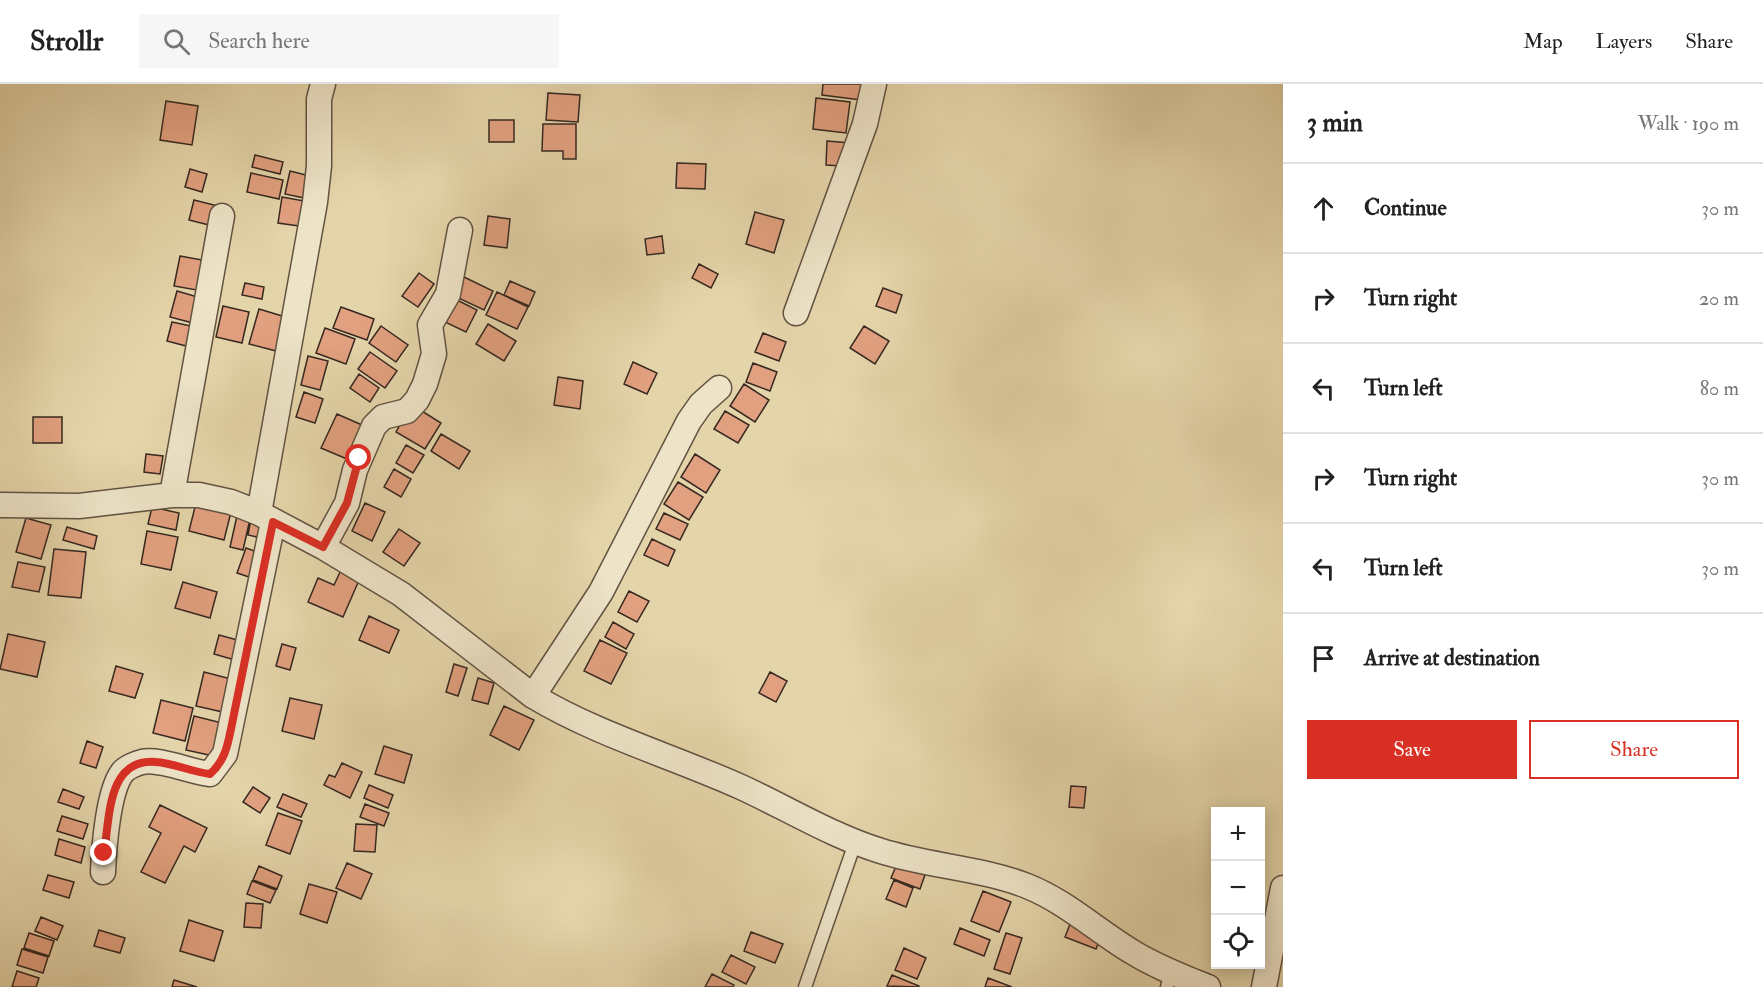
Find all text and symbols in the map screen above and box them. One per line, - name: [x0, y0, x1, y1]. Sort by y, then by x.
- search box: [139, 14, 559, 68]
- text: Strollr: [30, 24, 103, 59]
- icon: search: [160, 25, 193, 58]
- text: Search here: [208, 27, 310, 55]
- text: Map: [1523, 28, 1563, 55]
- text: Layers: [1596, 28, 1652, 55]
- text: Share: [1685, 28, 1733, 55]
- text: 3 min: [1307, 107, 1363, 139]
- text: Walk · 190 m: [1638, 111, 1739, 136]
- icon: ahead: [1307, 192, 1340, 225]
- text: Continue: [1364, 194, 1447, 222]
- text: 30 m: [1701, 196, 1739, 221]
- icon: right: [1307, 282, 1340, 315]
- text: Turn right: [1364, 284, 1457, 312]
- text: 20 m: [1699, 286, 1739, 311]
- icon: left: [1307, 372, 1340, 405]
- text: Turn left: [1364, 374, 1443, 402]
- text: 80 m: [1700, 376, 1739, 401]
- route start: [345, 444, 371, 470]
- icon: right: [1307, 462, 1340, 495]
- text: Turn right: [1364, 464, 1457, 492]
- text: 30 m: [1701, 466, 1739, 491]
- icon: left: [1307, 552, 1340, 585]
- text: Turn left: [1364, 554, 1443, 582]
- text: 30 m: [1701, 556, 1739, 581]
- icon: arrive: [1307, 642, 1340, 675]
- text: Arrive at destination: [1364, 644, 1540, 672]
- button: Save: [1307, 720, 1517, 779]
- button: Share: [1529, 720, 1739, 779]
- map controls: [1211, 807, 1265, 969]
- button: +: [1211, 807, 1265, 861]
- route end: [90, 839, 116, 865]
- button: −: [1211, 861, 1265, 915]
- button: locate: [1211, 915, 1265, 969]

